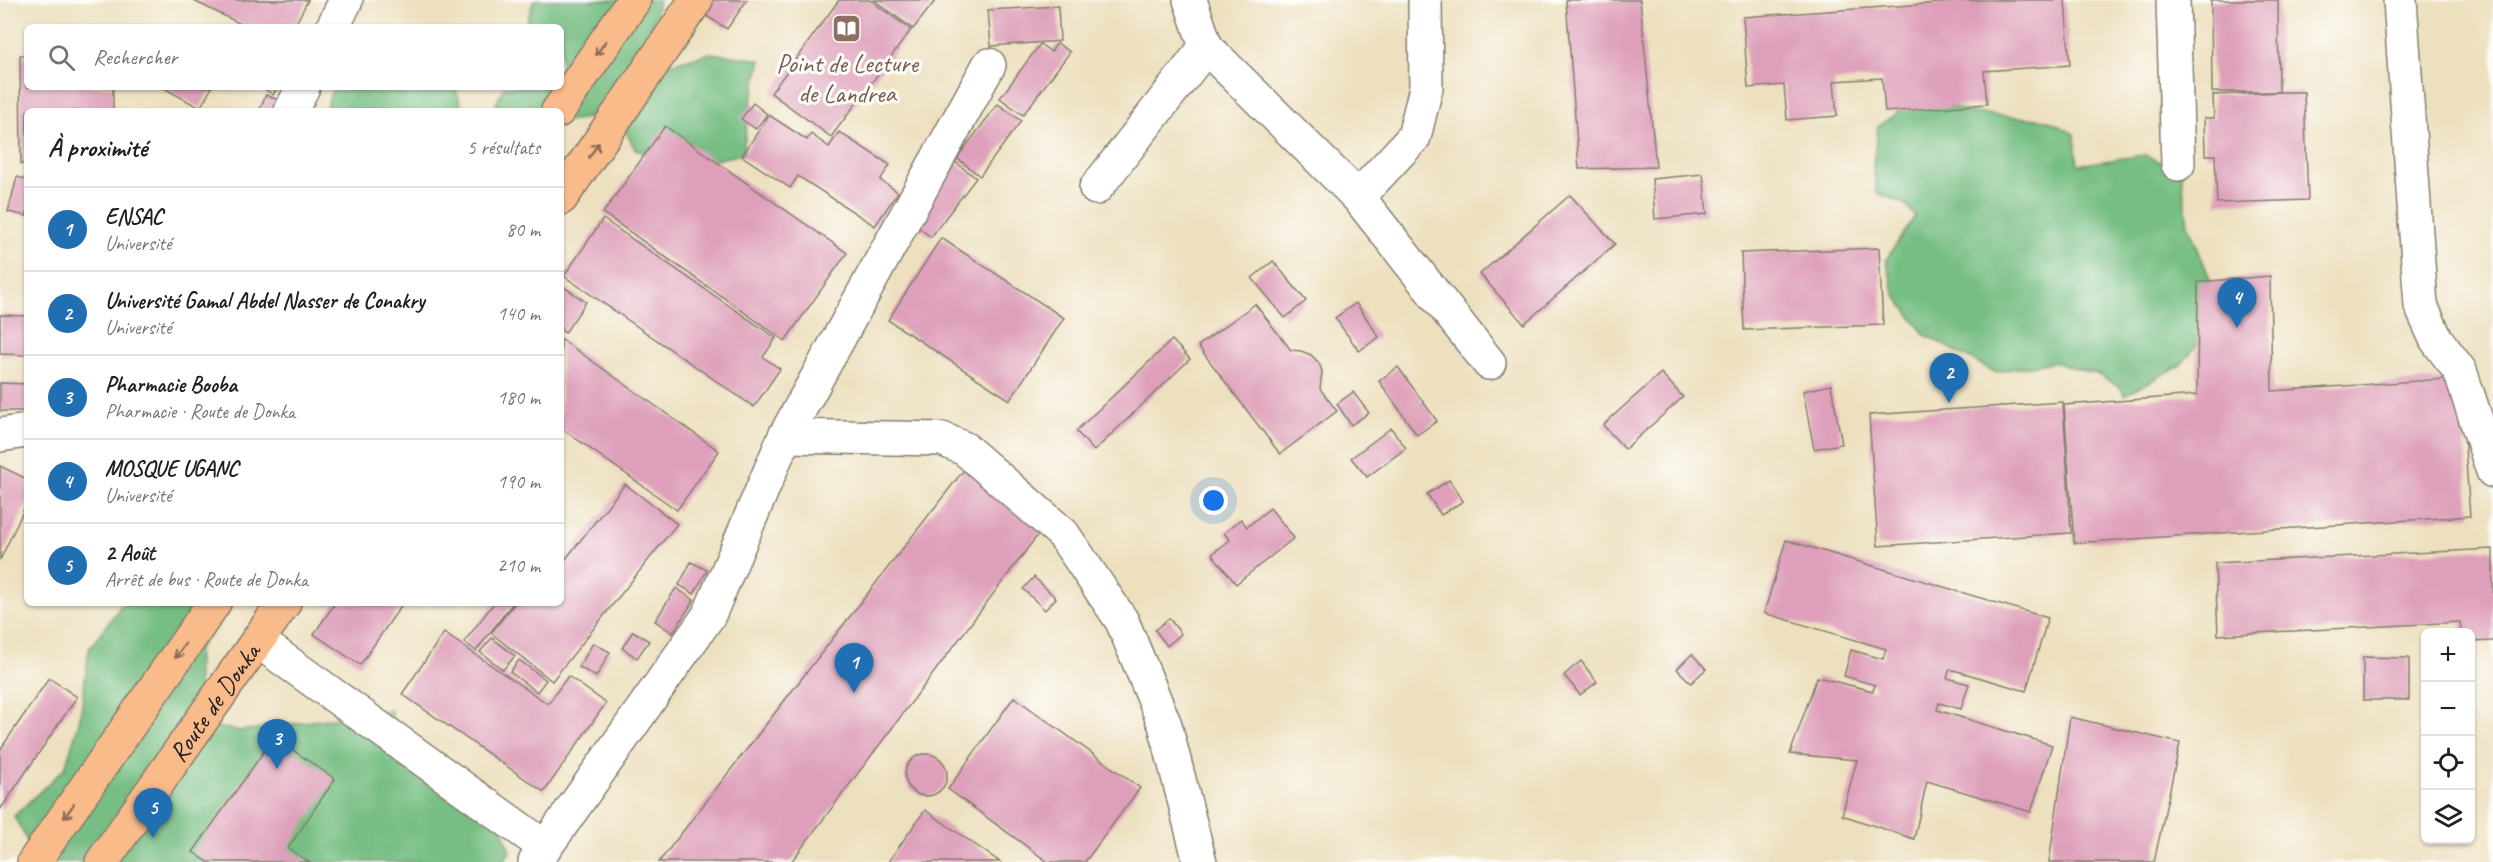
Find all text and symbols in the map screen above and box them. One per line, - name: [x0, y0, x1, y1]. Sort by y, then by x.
- library icon: Point de Lecture de Landrea: [831, 13, 863, 45]
- search box: [24, 24, 564, 90]
- one-way arrow: [595, 40, 607, 56]
- icon: search: [45, 41, 78, 74]
- text: Rechercher: [93, 43, 177, 71]
- place label: Point de Lecture de Landrea: [776, 47, 919, 110]
- text: À proximité: [48, 131, 147, 164]
- text: 5 résultats: [467, 135, 540, 160]
- one-way arrow: [588, 142, 600, 159]
- text: ENSAC: [105, 203, 163, 231]
- text: 1: [63, 217, 72, 242]
- text: 80 m: [506, 217, 540, 242]
- text: Université: [105, 231, 171, 256]
- pin: 4: [2218, 278, 2256, 328]
- text: Université Gamal Abdel Nasser de Conakry: [105, 287, 424, 315]
- text: 2: [63, 301, 72, 326]
- text: 140 m: [497, 301, 540, 326]
- text: Université: [105, 315, 171, 340]
- pin: 2: [1930, 354, 1968, 403]
- text: Pharmacie Booba: [105, 371, 237, 399]
- text: 3: [63, 385, 72, 410]
- text: 180 m: [497, 385, 540, 410]
- text: Pharmacie · Route de Donka: [105, 399, 295, 424]
- text: MOSQUE UGANC: [105, 455, 238, 483]
- text: 4: [63, 469, 72, 494]
- text: 190 m: [497, 469, 540, 494]
- text: Université: [105, 483, 171, 508]
- your location: [1199, 486, 1228, 515]
- text: 2 Août: [105, 539, 155, 567]
- text: 5: [63, 553, 72, 578]
- text: 210 m: [497, 553, 540, 578]
- text: Arrêt de bus · Route de Donka: [105, 567, 308, 592]
- map controls: [2421, 628, 2475, 844]
- button: +: [2421, 628, 2475, 682]
- street label: Route de Donka: [161, 635, 268, 768]
- one-way arrow: [174, 642, 186, 659]
- pin: 1: [834, 644, 874, 693]
- button: −: [2421, 682, 2475, 736]
- pin: 3: [258, 720, 296, 769]
- button: locate: [2421, 736, 2475, 790]
- pin: 5: [134, 788, 172, 838]
- button: layers: [2421, 790, 2475, 844]
- one-way arrow: [63, 802, 75, 819]

